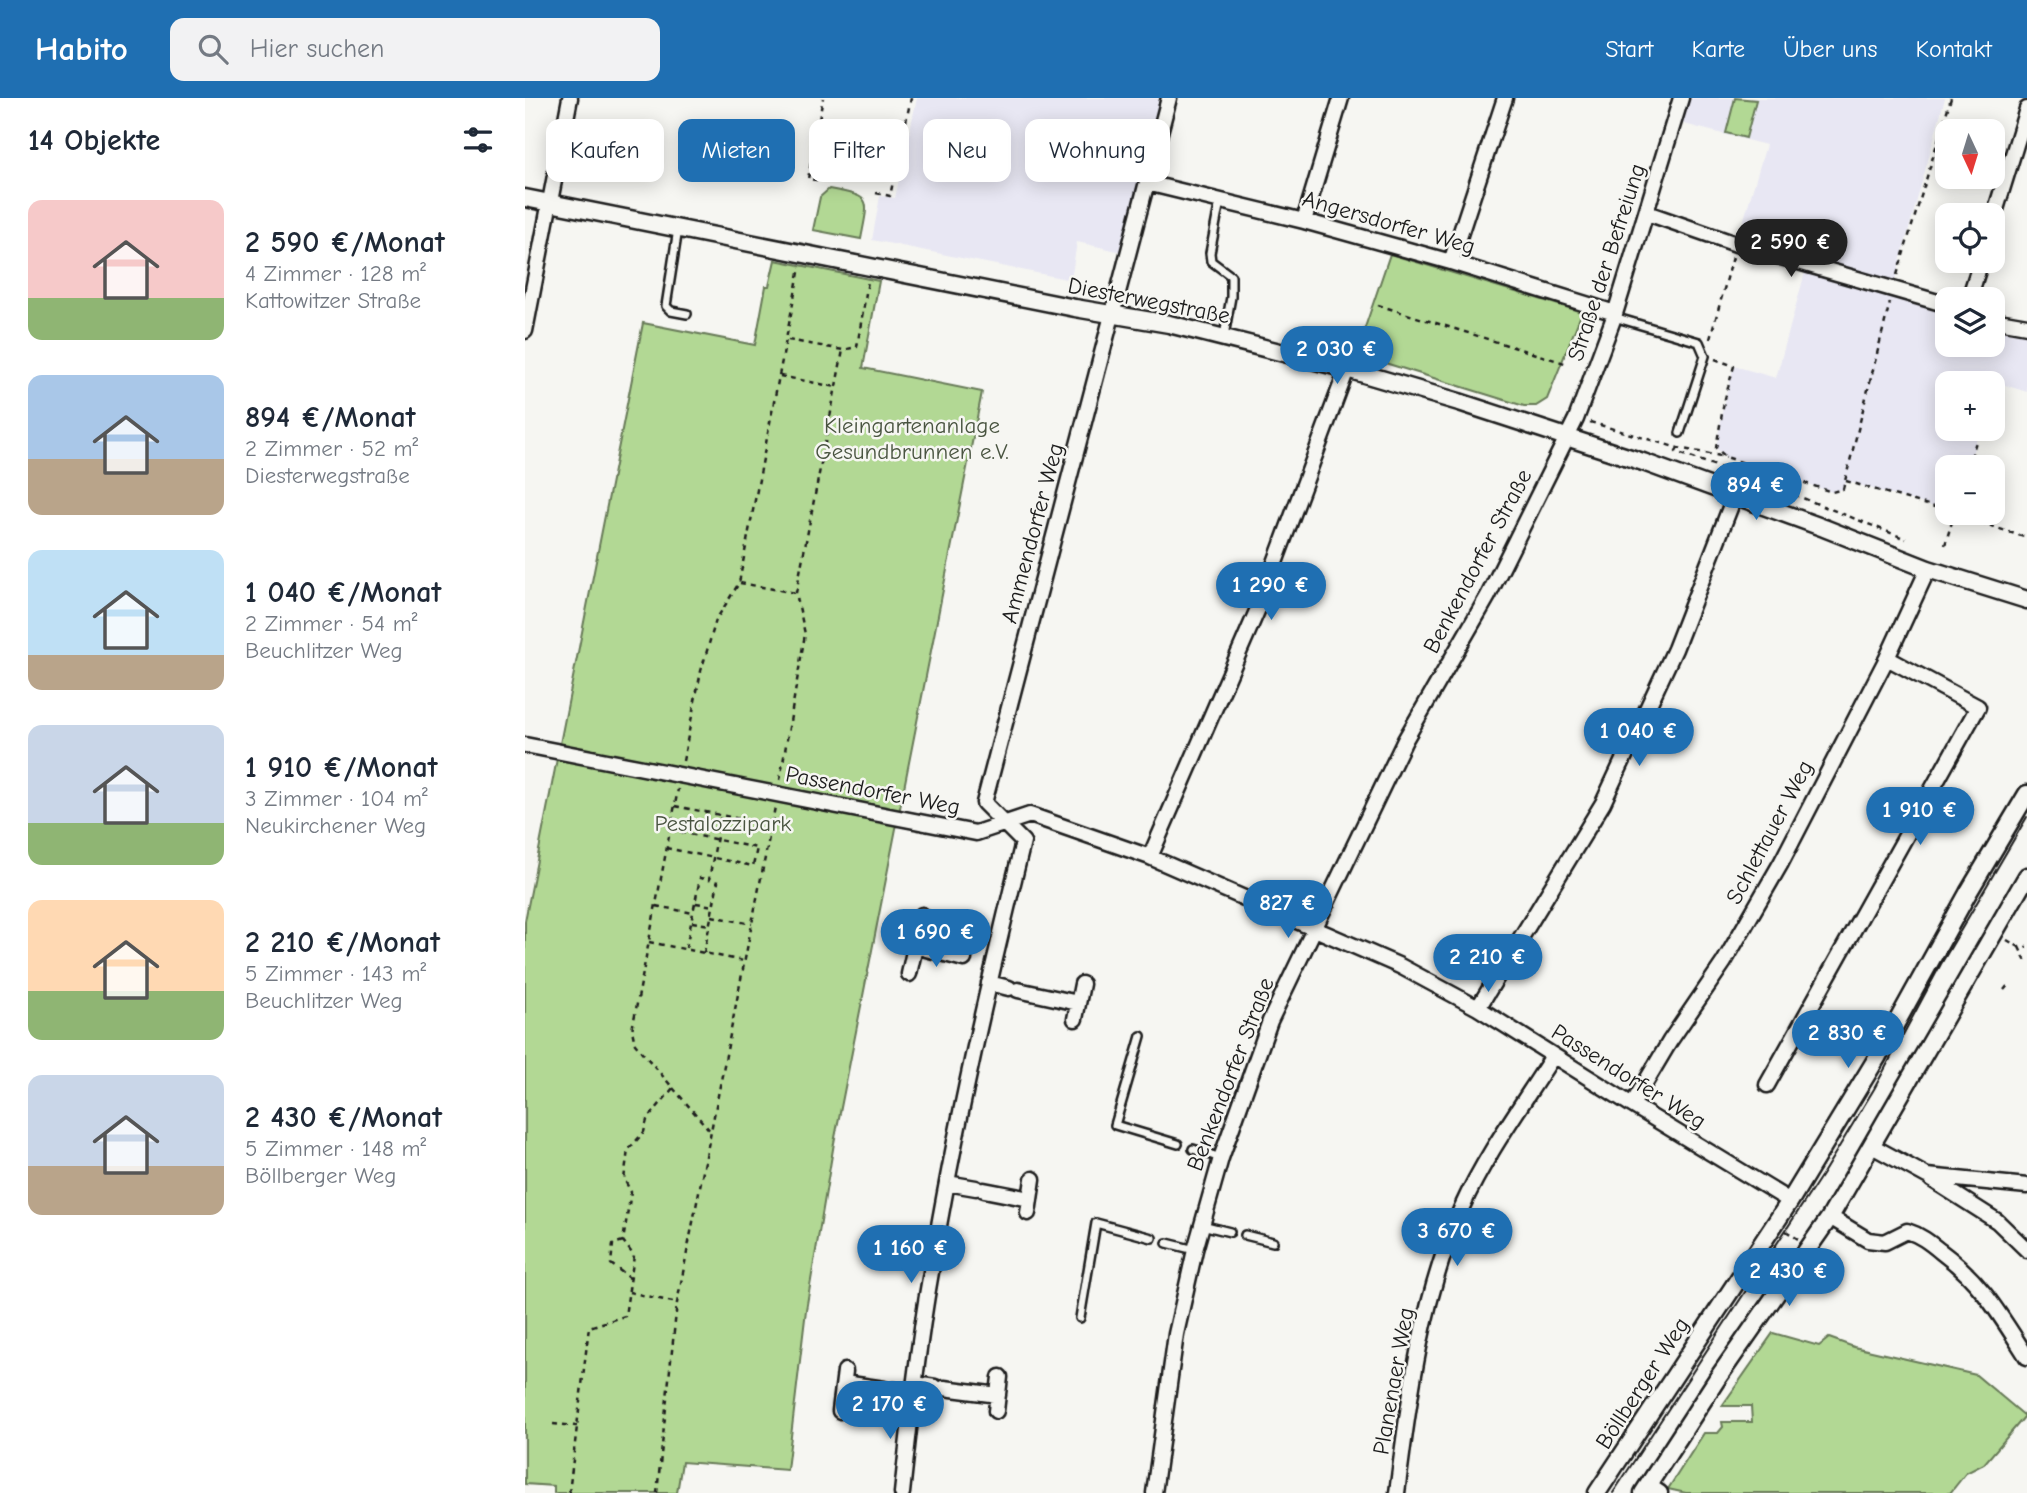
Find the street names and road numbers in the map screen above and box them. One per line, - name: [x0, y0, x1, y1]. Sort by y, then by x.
- street label: Straße der Befreiung: [1562, 160, 1651, 364]
- street label: Angersdorfer Weg: [1299, 185, 1478, 260]
- street label: Diesterwegstraße: [1065, 272, 1232, 329]
- street label: Ammendorfer Weg: [995, 440, 1070, 626]
- street label: Benkendorfer Straße: [1417, 465, 1537, 658]
- street label: Schlettauer Weg: [1720, 756, 1819, 909]
- street label: Passendorfer Weg: [783, 760, 962, 821]
- street label: Benkendorfer Straße: [1181, 974, 1280, 1175]
- street label: Passendorfer Weg: [1547, 1018, 1711, 1135]
- street label: Planenaer Weg: [1367, 1305, 1420, 1457]
- street label: Böllberger Weg: [1590, 1312, 1695, 1454]

